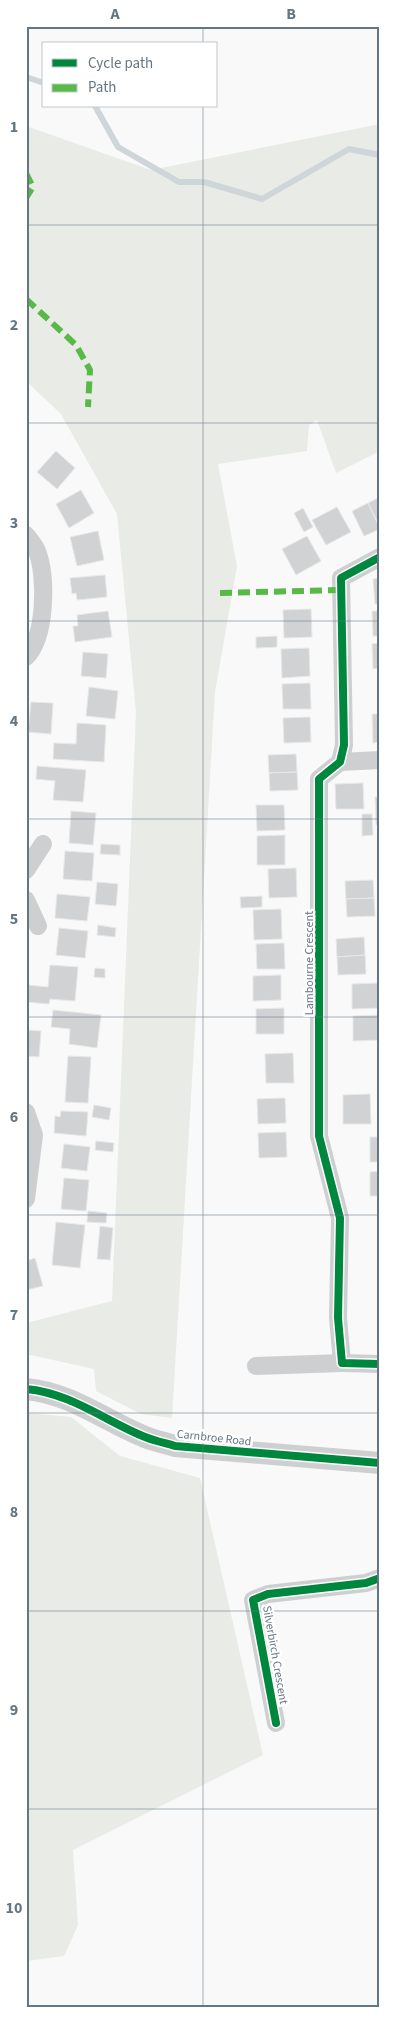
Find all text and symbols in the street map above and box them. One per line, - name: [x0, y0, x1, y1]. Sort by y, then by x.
- text: A: [109, 3, 120, 25]
- text: B: [286, 3, 296, 25]
- legend: [42, 42, 218, 108]
- text: Cycle path: [88, 53, 153, 74]
- text: Path: [88, 77, 116, 98]
- text: 1: [10, 116, 18, 138]
- text: 2: [10, 314, 18, 336]
- text: 3: [10, 512, 18, 534]
- text: 4: [10, 710, 19, 732]
- text: 5: [10, 908, 18, 930]
- street label: Lambourne Crescent: [301, 911, 318, 1015]
- text: 6: [10, 1106, 18, 1128]
- text: 7: [10, 1304, 18, 1326]
- street label: Carnbroe Road: [176, 1426, 252, 1450]
- text: 8: [10, 1501, 18, 1523]
- street label: Silverbirch Crescent: [258, 1604, 292, 1706]
- text: 9: [10, 1699, 18, 1721]
- text: 10: [6, 1897, 22, 1919]

